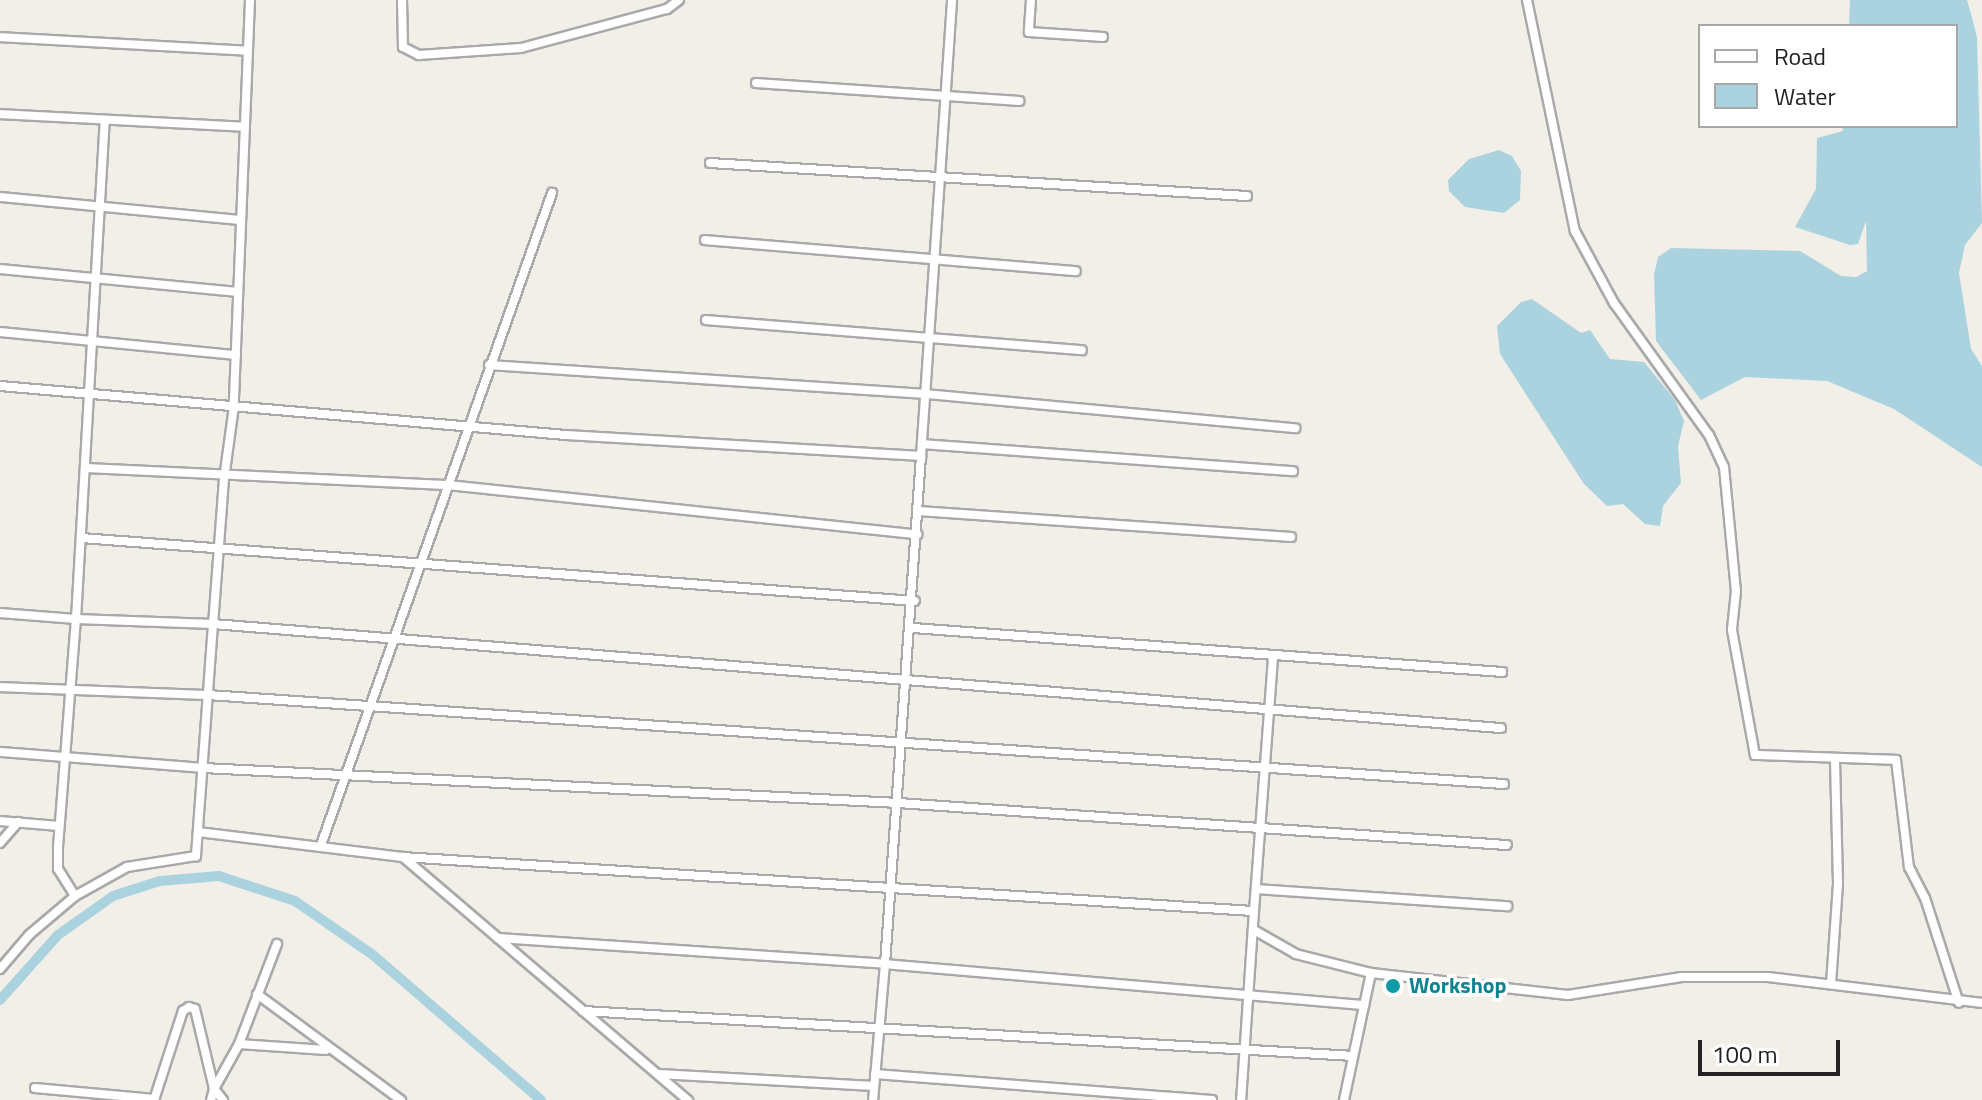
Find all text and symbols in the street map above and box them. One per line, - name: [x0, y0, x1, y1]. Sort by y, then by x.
- legend: [1698, 24, 1958, 128]
- text: Road: [1774, 38, 1826, 74]
- text: Water: [1774, 78, 1836, 114]
- place label: Workshop: [1409, 973, 1506, 999]
- marker: Workshop: [1384, 977, 1402, 995]
- scale bar: [1702, 1024, 1844, 1074]
- text: 100 m: [1712, 1036, 1778, 1072]

